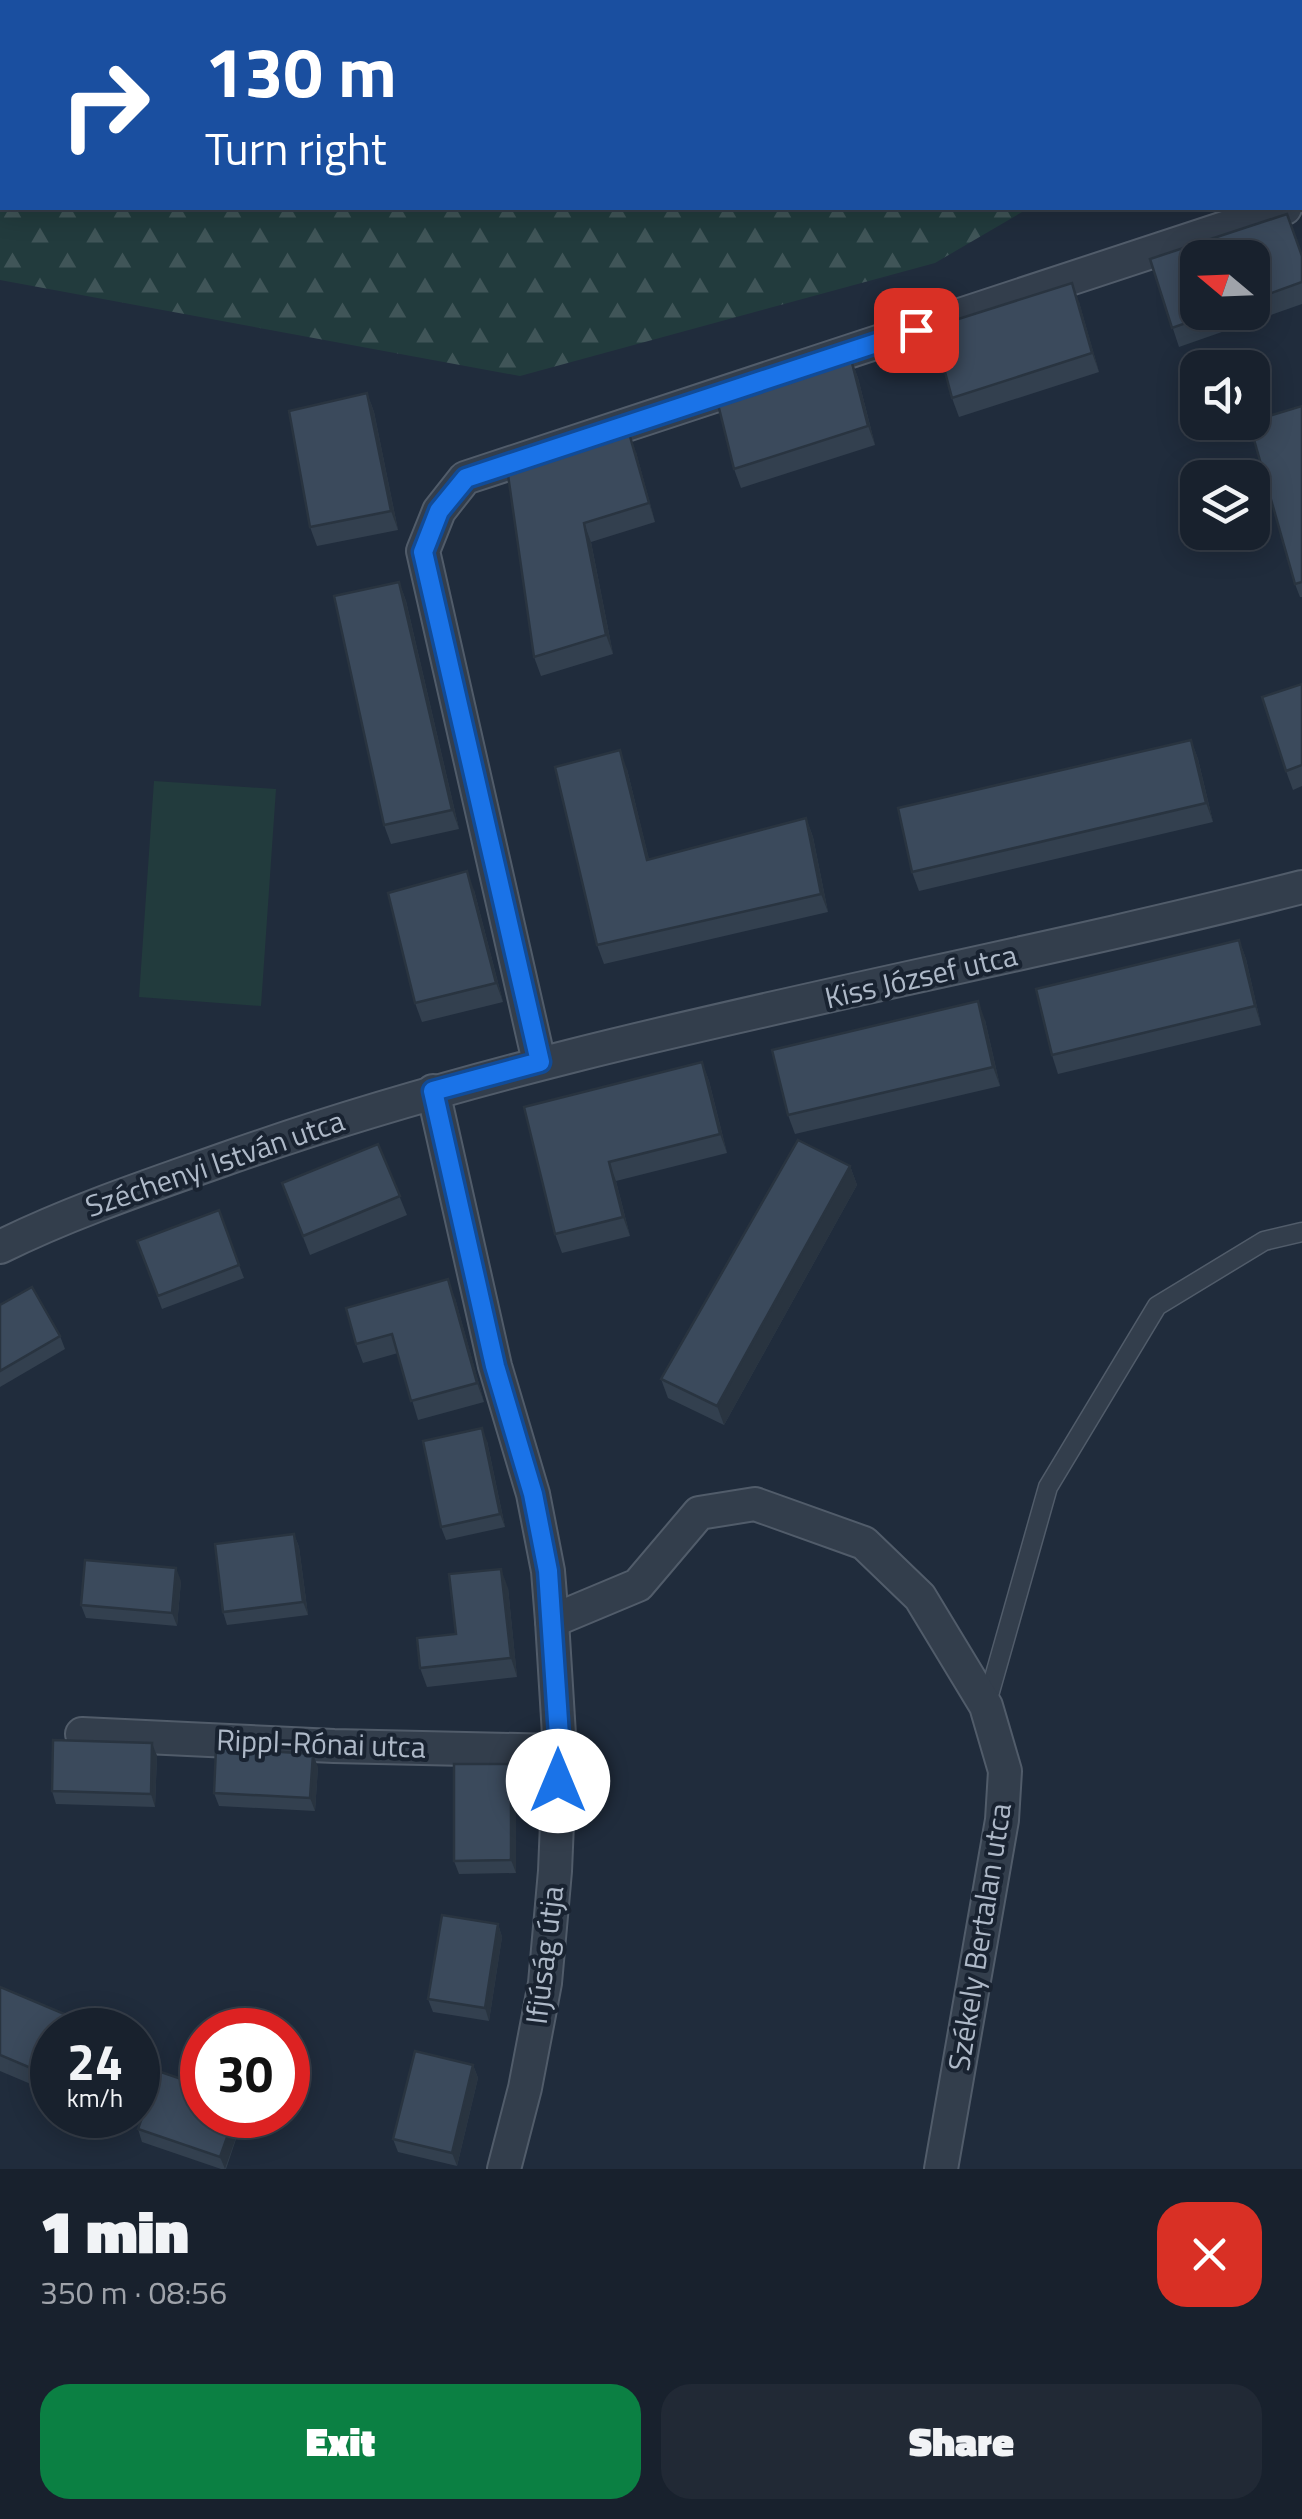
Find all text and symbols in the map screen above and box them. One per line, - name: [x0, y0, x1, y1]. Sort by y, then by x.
- text: 130 m: [205, 18, 397, 124]
- icon: right: [40, 40, 170, 170]
- text: Turn right: [205, 114, 387, 182]
- north arrow: [1180, 240, 1270, 330]
- map controls: [1180, 240, 1270, 550]
- pin: [874, 288, 959, 373]
- icon: arrive: [889, 303, 944, 358]
- button: sound: [1180, 350, 1270, 440]
- button: layers: [1180, 460, 1270, 550]
- street label: Kiss József utca: [820, 932, 1022, 1021]
- street label: Széchenyi István utca: [79, 1097, 350, 1229]
- street label: Rippl-Rónai utca: [215, 1716, 427, 1770]
- position arrow: [506, 1729, 610, 1833]
- street label: Székely Bertalan utca: [935, 1799, 1023, 2074]
- street label: Ifjúság útja: [513, 1883, 575, 2027]
- speed limit sign: 30: [180, 2008, 310, 2138]
- text: 24: [67, 2023, 123, 2099]
- text: km/h: [67, 2079, 123, 2117]
- text: 1 min: [40, 2185, 189, 2276]
- button: close: [1157, 2202, 1262, 2307]
- text: 350 m · 08:56: [40, 2268, 227, 2316]
- button: Exit: [40, 2384, 641, 2499]
- button: Share: [661, 2384, 1262, 2499]

